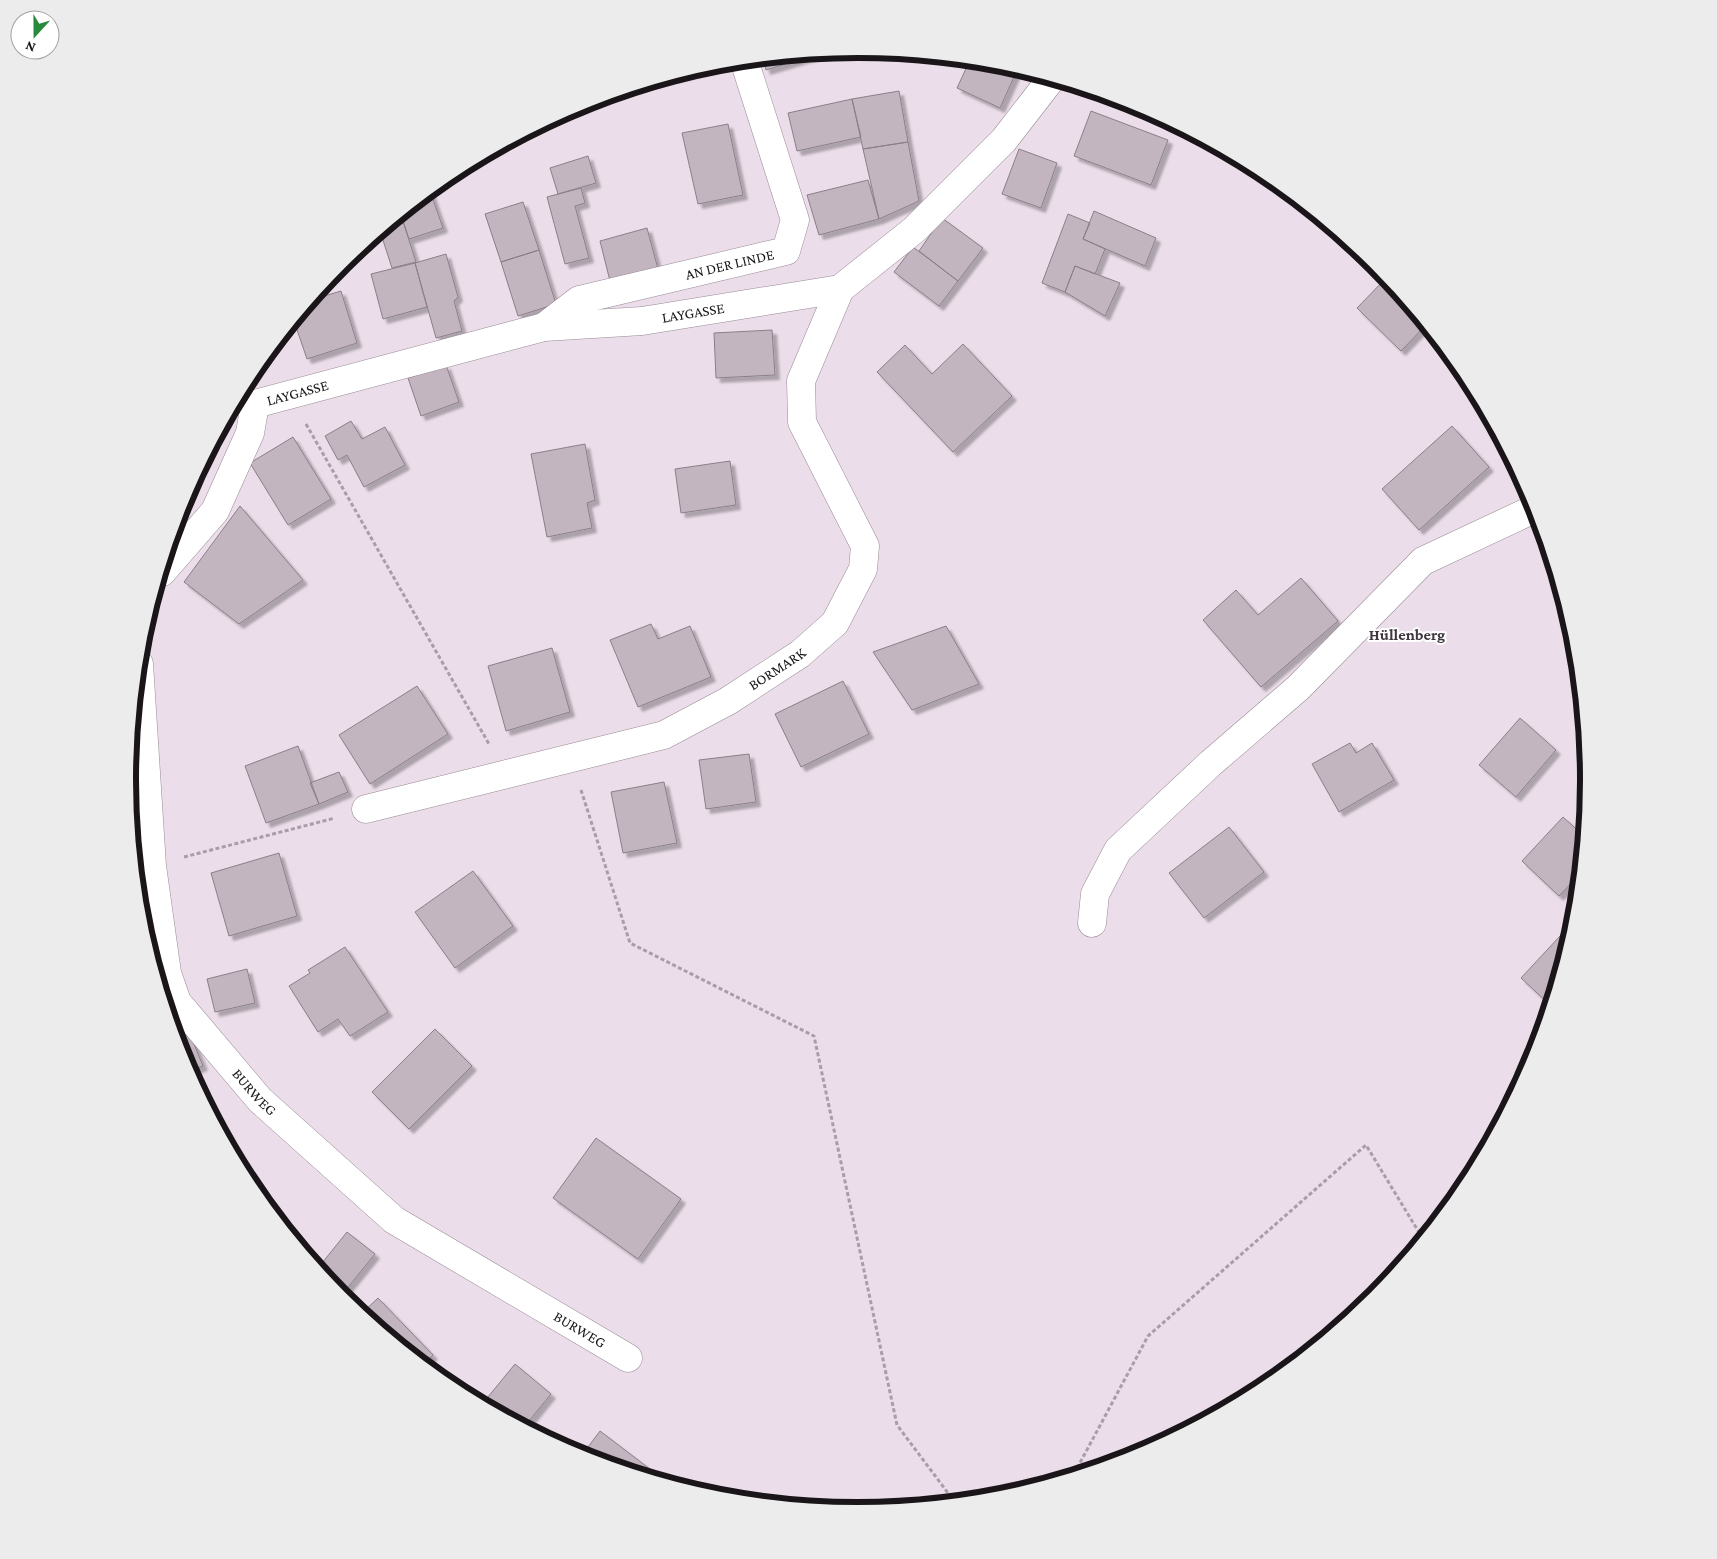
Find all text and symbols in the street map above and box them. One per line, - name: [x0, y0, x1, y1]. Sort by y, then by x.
- north arrow: [10, 10, 60, 60]
- text: N: [23, 38, 38, 56]
- street label: AN DER LINDE: [684, 246, 776, 283]
- street label: LAYGASSE: [661, 300, 726, 326]
- street label: LAYGASSE: [265, 377, 330, 409]
- district label: Hüllenberg: [1369, 626, 1445, 643]
- street label: BORMARK: [746, 645, 809, 693]
- street label: BURWEG: [229, 1066, 280, 1119]
- street label: BURWEG: [551, 1308, 608, 1351]

